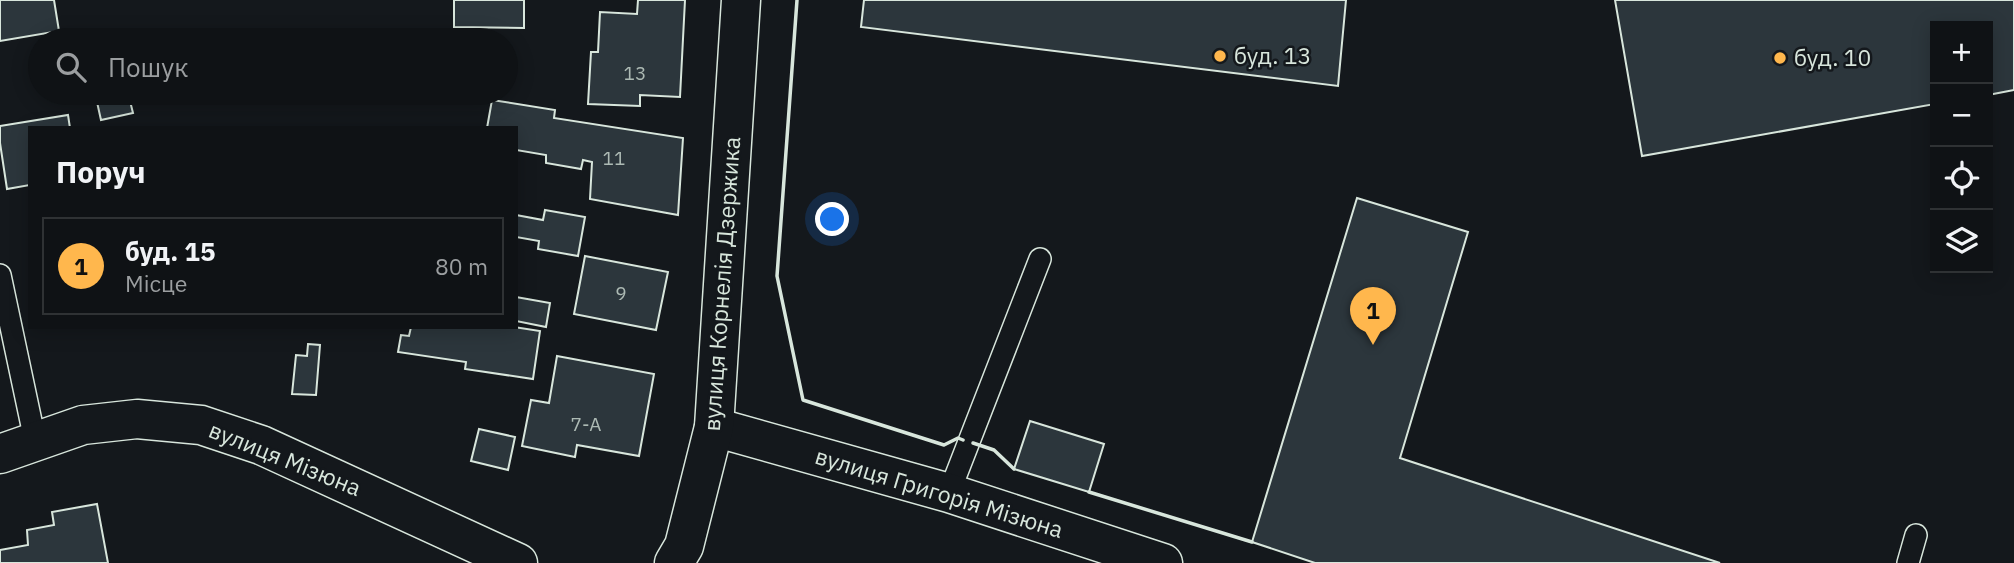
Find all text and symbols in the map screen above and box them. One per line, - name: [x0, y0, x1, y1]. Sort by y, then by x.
- map controls: [1930, 21, 1993, 273]
- button: +: [1930, 21, 1993, 84]
- search box: [28, 28, 518, 105]
- place label: буд. 13: [1234, 40, 1311, 70]
- place label: буд. 10: [1794, 42, 1871, 72]
- icon: search: [52, 48, 90, 86]
- marker: буд. 13: [1212, 48, 1228, 64]
- text: Пошук: [108, 50, 189, 84]
- marker: буд. 10: [1772, 50, 1788, 66]
- house number: 13: [624, 61, 646, 85]
- button: −: [1930, 84, 1993, 147]
- street label: вулиця Корнелія Дзержика: [696, 136, 746, 432]
- house number: 11: [603, 146, 625, 170]
- button: locate: [1930, 147, 1993, 210]
- text: Поруч: [56, 152, 146, 191]
- your location: [815, 202, 849, 236]
- button: layers: [1930, 210, 1993, 273]
- text: буд. 15: [125, 234, 216, 268]
- text: 1: [74, 251, 88, 281]
- text: 80 m: [435, 251, 488, 281]
- text: Місце: [125, 268, 187, 298]
- house number: 9: [615, 281, 627, 305]
- pin: 1: [1350, 287, 1396, 345]
- house number: 7-А: [571, 412, 601, 436]
- street label: вулиця Мізюна: [205, 414, 366, 502]
- street label: вулиця Григорія Мізюна: [812, 440, 1067, 544]

